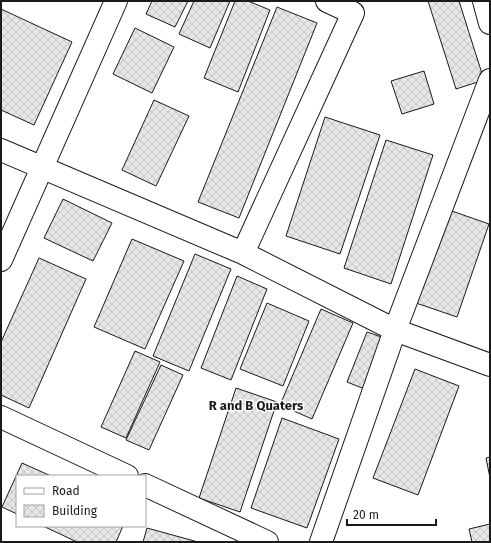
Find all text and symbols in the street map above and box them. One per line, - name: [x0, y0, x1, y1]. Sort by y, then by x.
- district label: R and B Quaters: [209, 398, 304, 413]
- legend: [16, 475, 146, 527]
- text: Road: [52, 484, 80, 498]
- scale bar: [347, 501, 436, 527]
- text: Building: [52, 504, 98, 518]
- text: 20 m: [353, 508, 379, 522]

